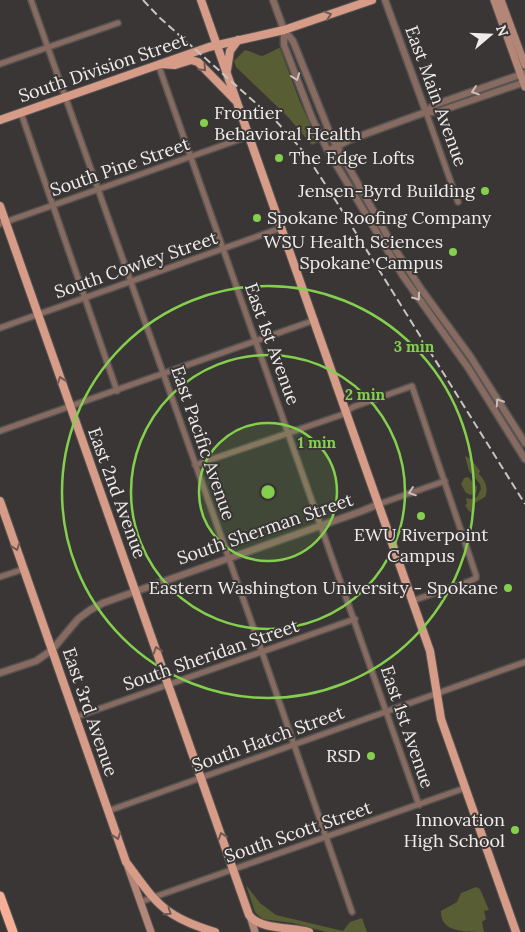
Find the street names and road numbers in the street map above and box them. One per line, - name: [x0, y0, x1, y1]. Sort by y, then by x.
- street label: East Main Avenue: [400, 22, 473, 170]
- street label: South Division Street: [15, 28, 190, 107]
- street label: South Pine Street: [47, 132, 193, 201]
- street label: South Cowley Street: [51, 226, 221, 303]
- street label: East 1st Avenue: [240, 280, 305, 408]
- street label: East Pacific Avenue: [166, 363, 241, 523]
- street label: East 2nd Avenue: [83, 424, 152, 562]
- street label: South Sherman Street: [174, 488, 356, 569]
- street label: South Sheridan Street: [120, 614, 302, 695]
- street label: East 3rd Avenue: [58, 644, 123, 780]
- street label: East 1st Avenue: [376, 662, 439, 791]
- street label: South Hatch Street: [189, 700, 347, 777]
- street label: South Scott Street: [221, 796, 374, 867]

